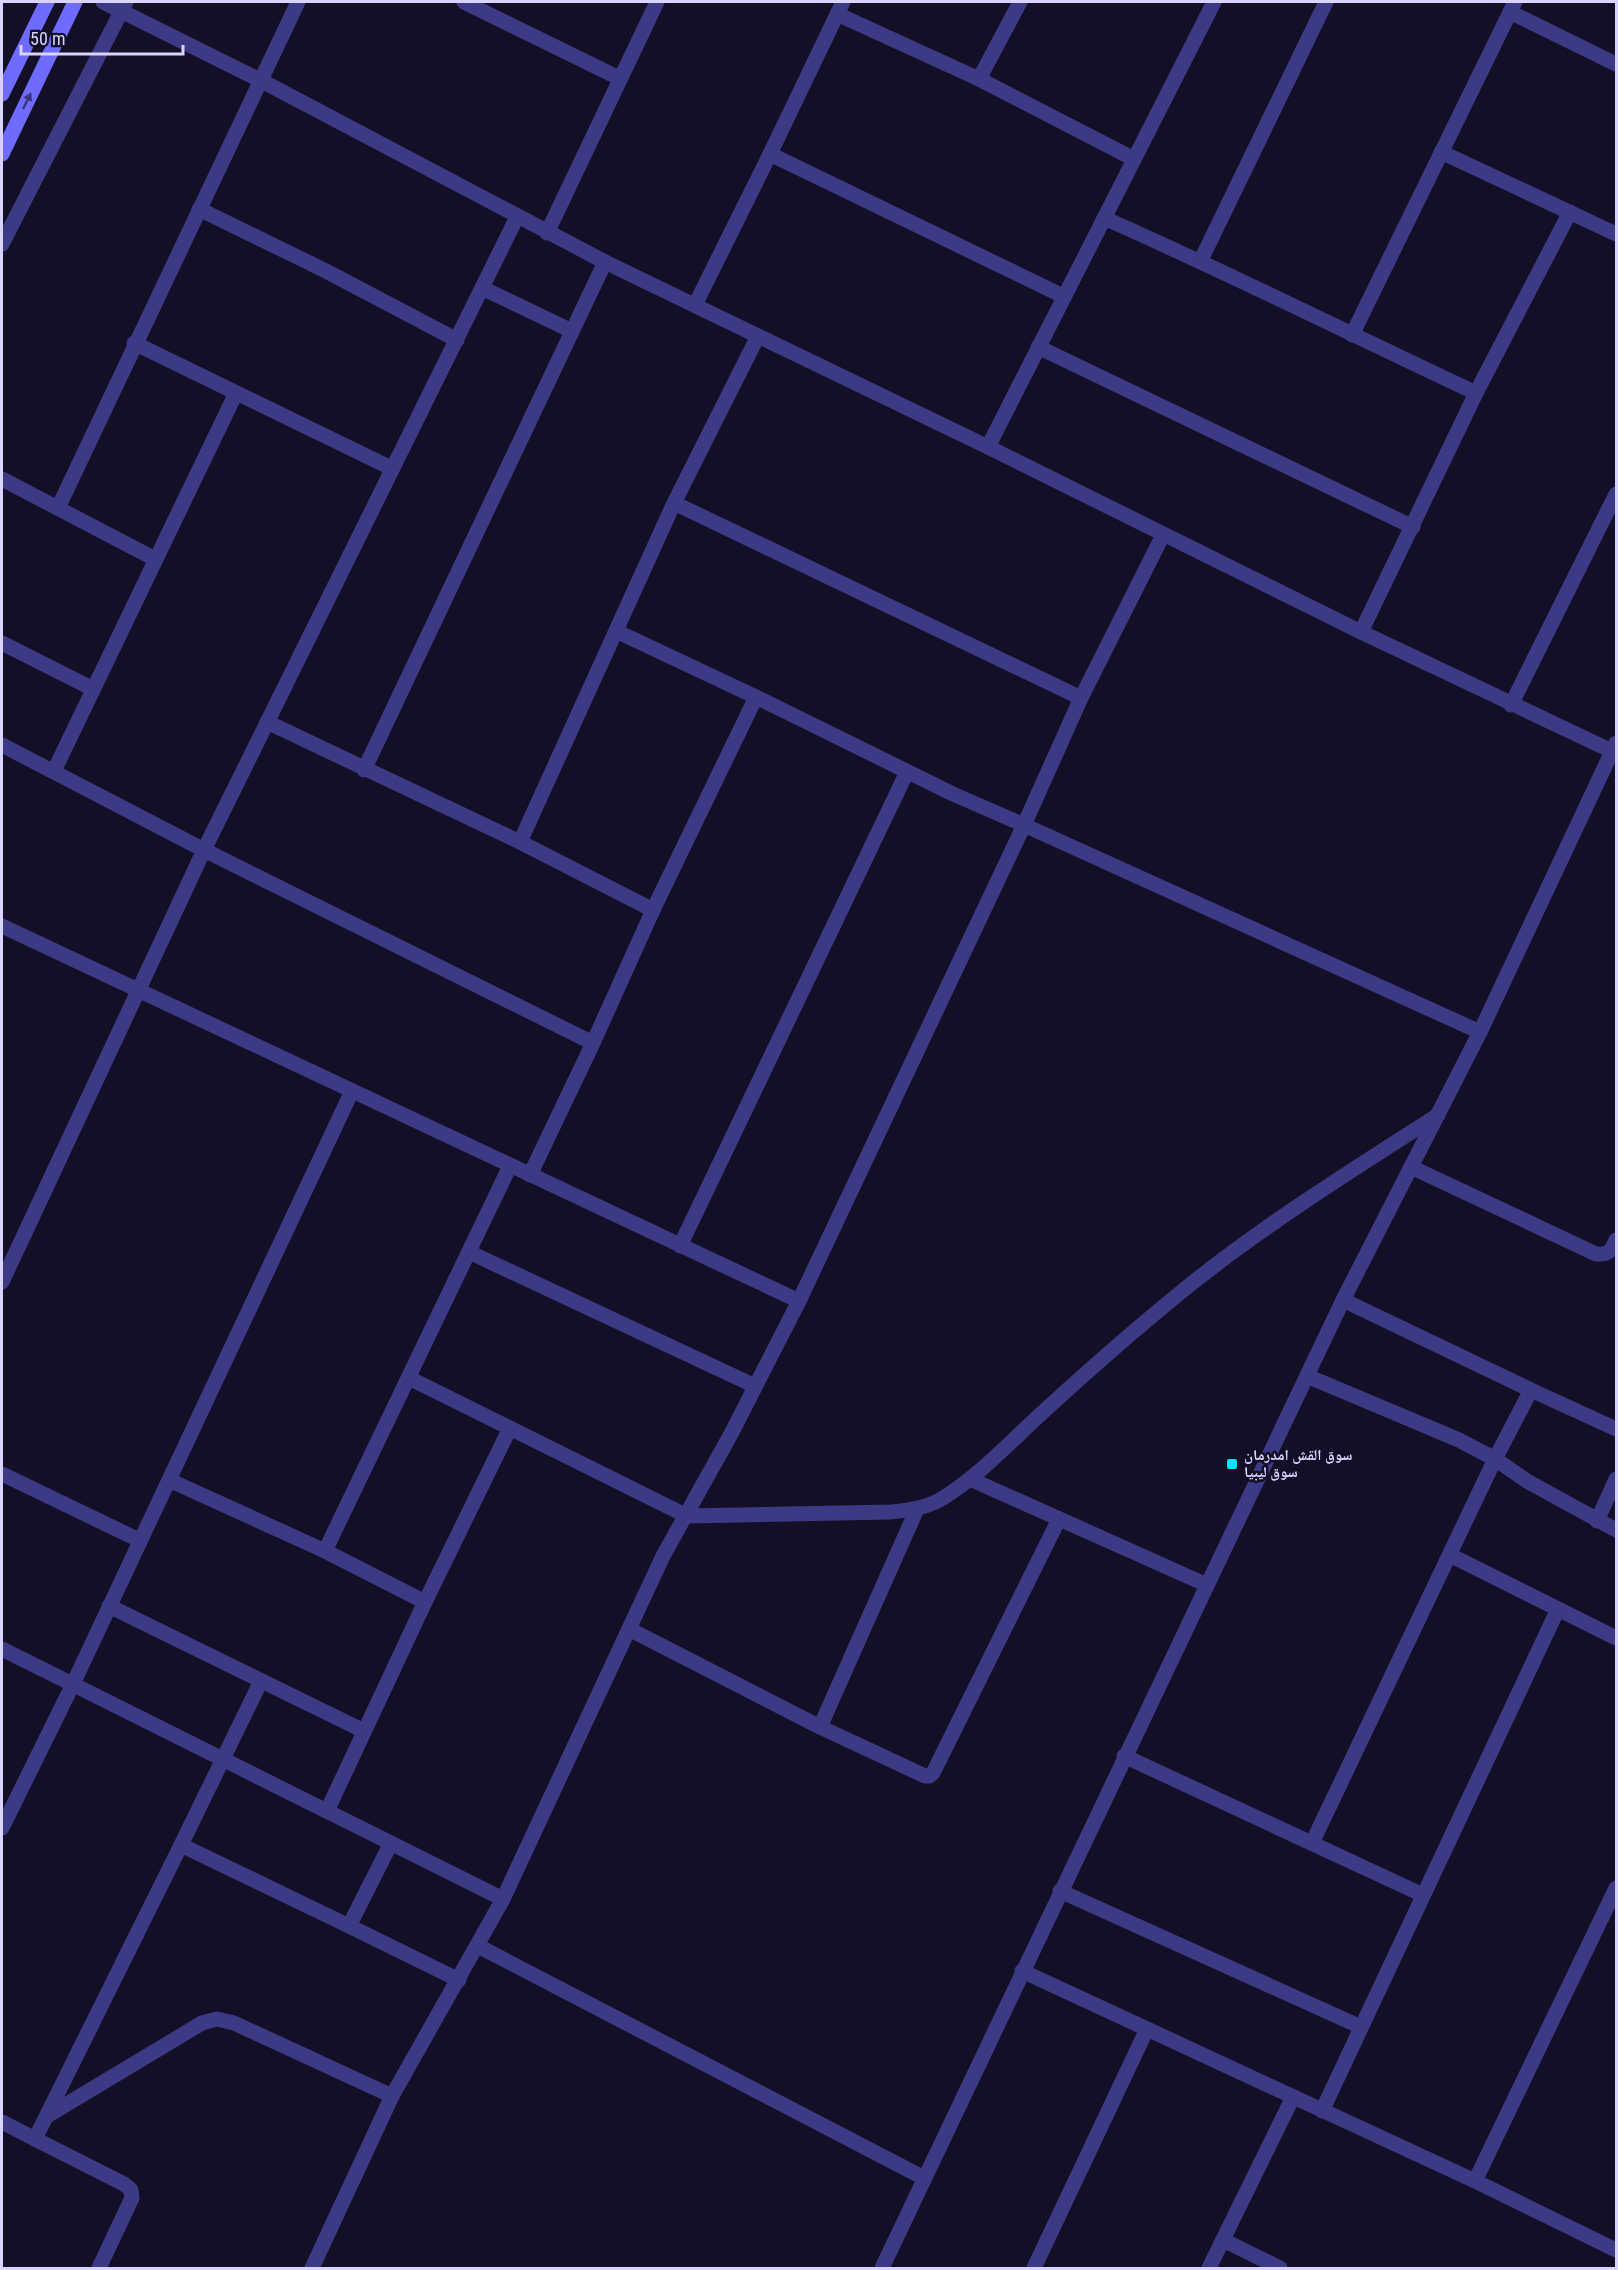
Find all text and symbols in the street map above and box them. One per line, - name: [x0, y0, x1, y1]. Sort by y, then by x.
- scale bar: [21, 18, 183, 56]
- text: 50 m: [30, 28, 65, 49]
- one-way arrow: [21, 92, 31, 110]
- place label: سوق القش امدرمان سوق ليبيا: [1244, 1446, 1353, 1481]
- marker: سوق القش امدرمان سوق ليبيا: [1225, 1457, 1239, 1471]

